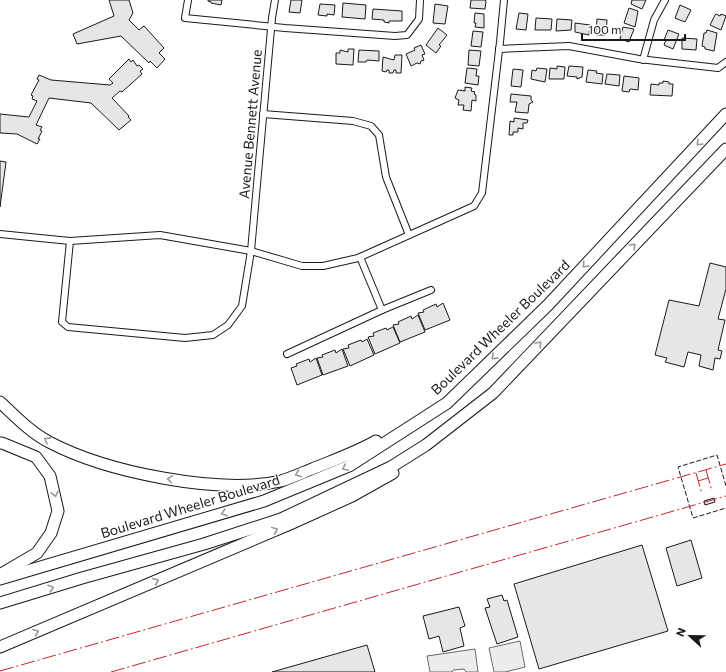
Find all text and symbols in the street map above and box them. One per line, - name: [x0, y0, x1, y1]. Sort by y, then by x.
- scale bar: [582, 16, 685, 42]
- text: 100 m: [588, 22, 622, 36]
- street label: Avenue Bennett Avenue: [235, 49, 265, 199]
- one-way arrow: [697, 138, 704, 145]
- one-way arrow: [628, 243, 636, 251]
- street label: Boulevard Wheeler Boulevard: [427, 256, 573, 398]
- one-way arrow: [582, 260, 590, 268]
- one-way arrow: [534, 341, 541, 349]
- one-way arrow: [491, 352, 499, 360]
- one-way arrow: [44, 437, 51, 445]
- one-way arrow: [342, 463, 350, 471]
- one-way arrow: [295, 470, 302, 478]
- street label: Boulevard Wheeler Boulevard: [98, 471, 282, 541]
- one-way arrow: [167, 475, 173, 483]
- one-way arrow: [50, 491, 58, 497]
- one-way arrow: [221, 508, 228, 517]
- one-way arrow: [272, 527, 279, 535]
- one-way arrow: [151, 578, 159, 586]
- one-way arrow: [47, 584, 54, 592]
- north arrow: [670, 616, 710, 656]
- text: N: [673, 626, 688, 638]
- one-way arrow: [32, 628, 39, 636]

